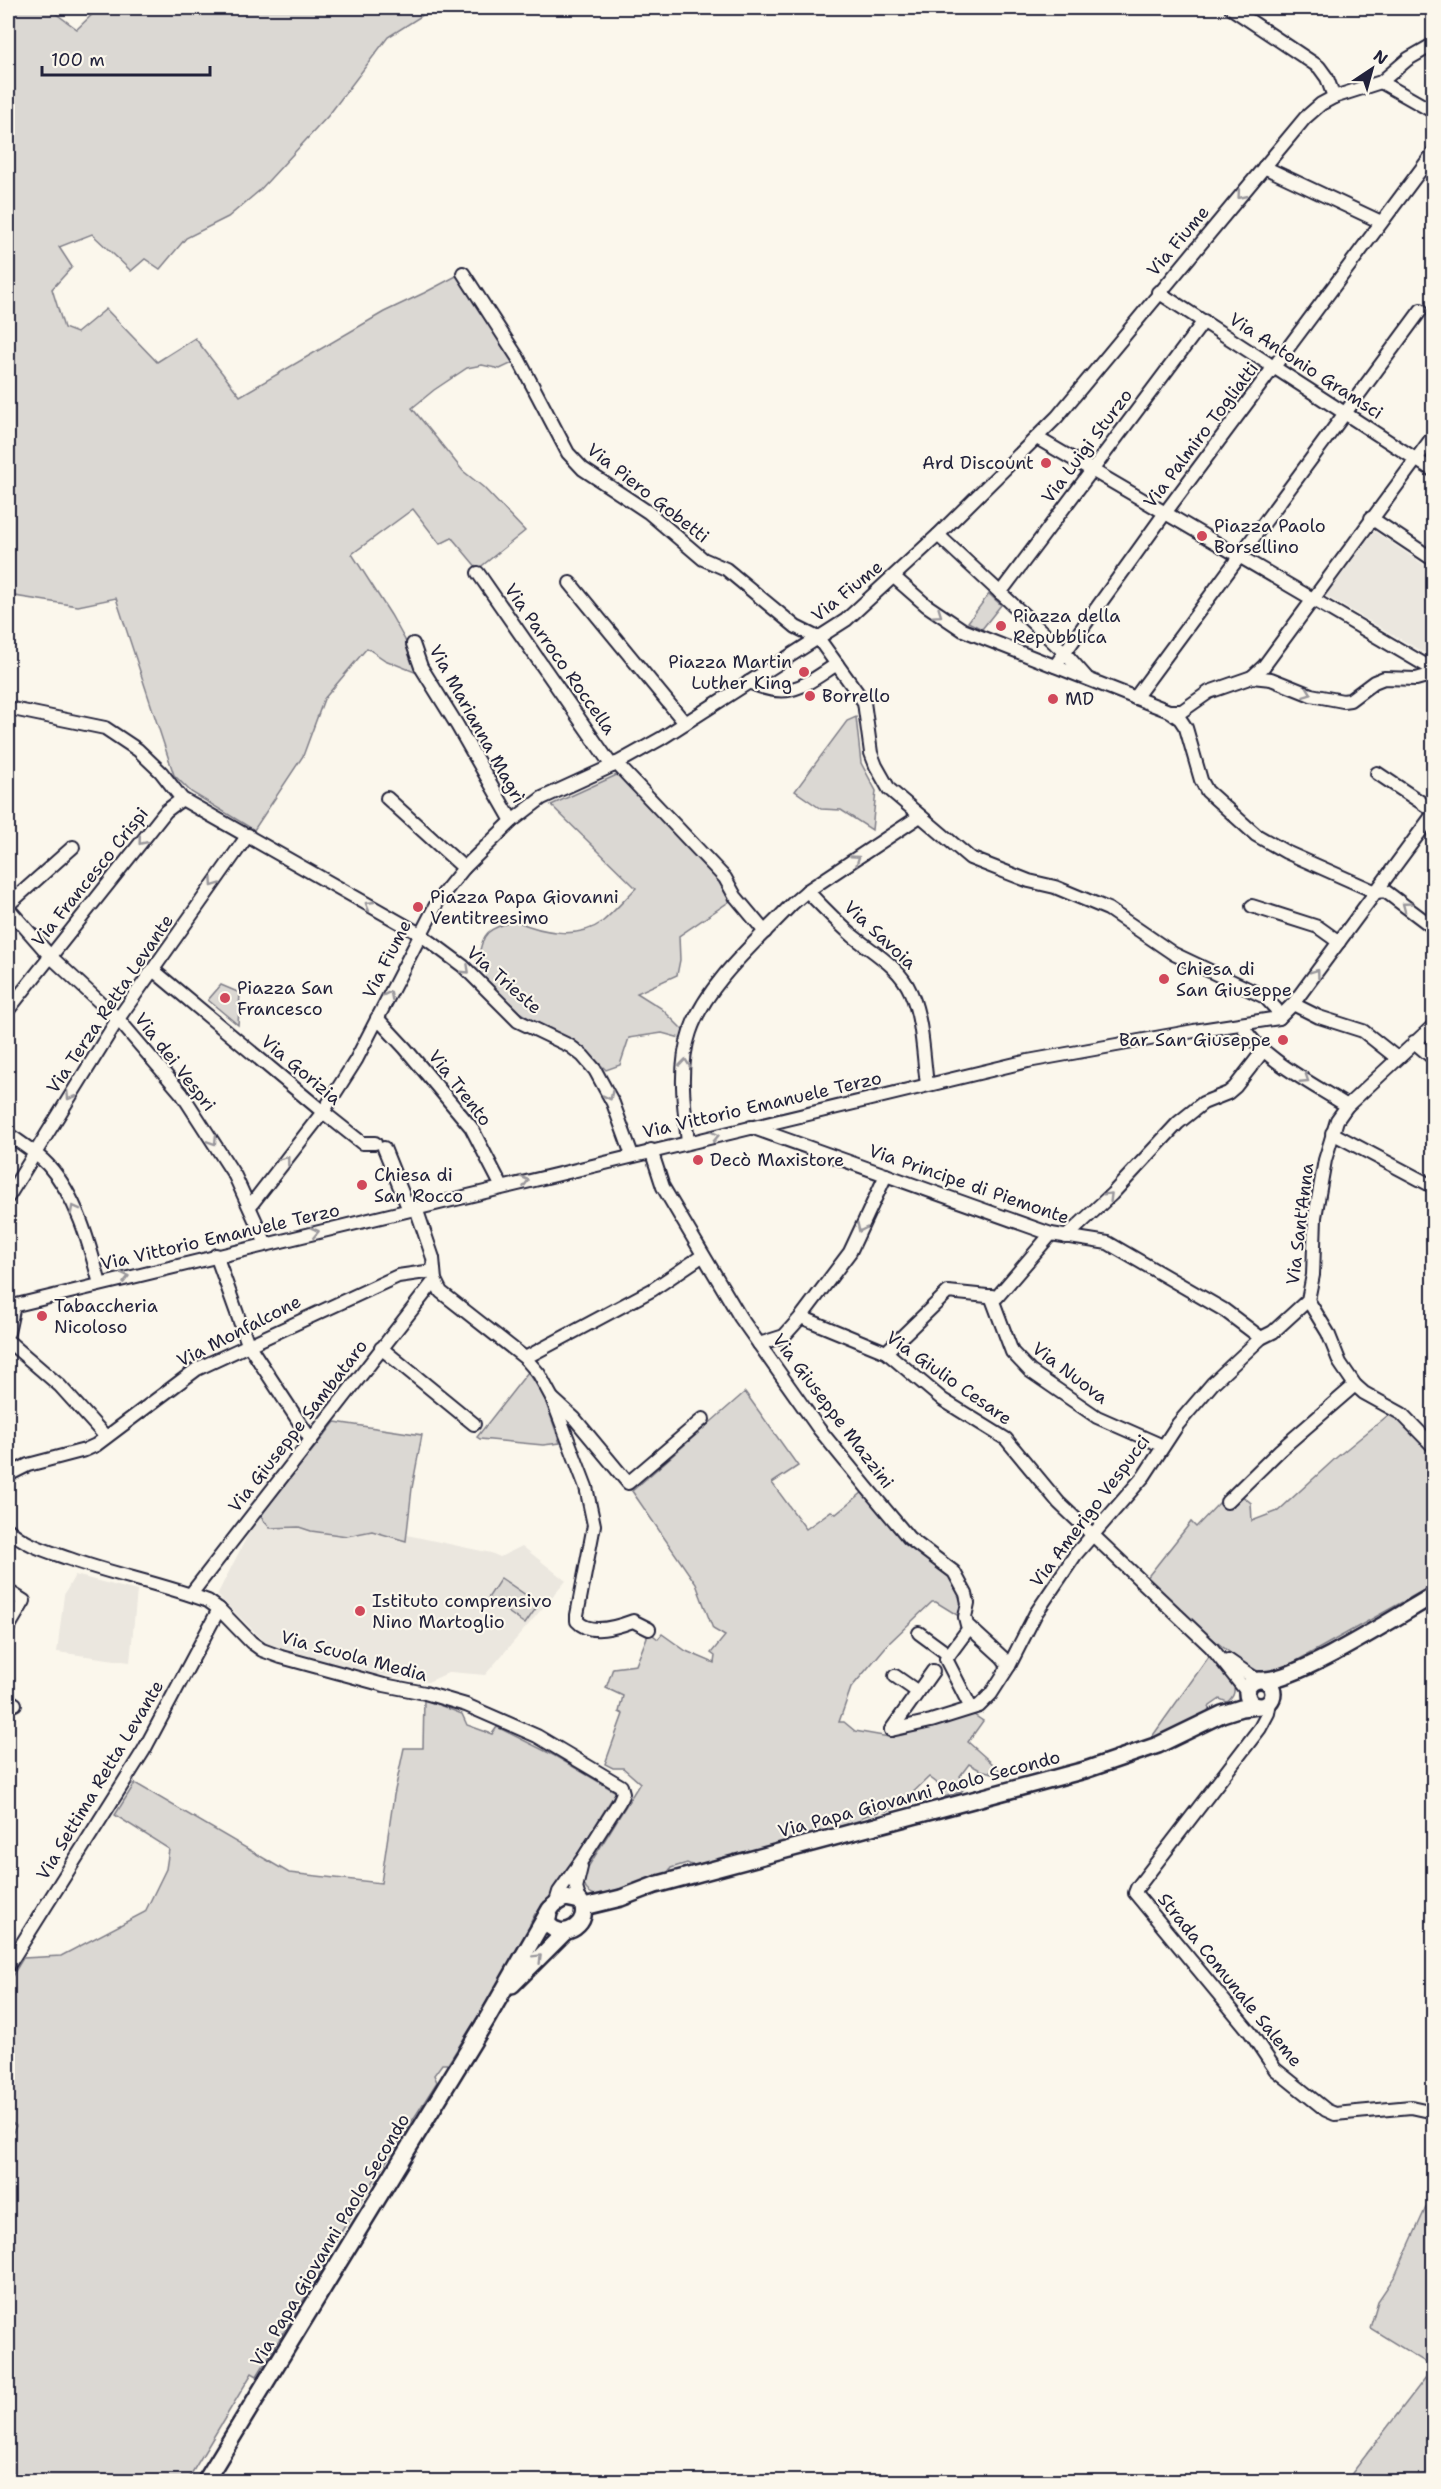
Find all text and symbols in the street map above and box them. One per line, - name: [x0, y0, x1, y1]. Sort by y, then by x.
- scale bar: [42, 39, 210, 77]
- north arrow: [1342, 39, 1402, 99]
- text: N: [1369, 45, 1392, 69]
- text: 100 m: [51, 48, 105, 72]
- one-way arrow: [1237, 188, 1248, 199]
- street label: Via Fiume: [1141, 201, 1215, 281]
- street label: Via Antonio Gramsci: [1224, 307, 1388, 425]
- street label: Via Palmiro Togliatti: [1138, 357, 1264, 513]
- street label: Via Luigi Sturzo: [1036, 384, 1138, 508]
- street label: Via Piero Gobetti: [582, 438, 714, 548]
- place label: Ard Discount: [922, 451, 1034, 475]
- marker: Ard Discount: [1039, 456, 1053, 470]
- place label: Piazza Paolo Borsellino: [1214, 514, 1326, 559]
- marker: Piazza Paolo Borsellino: [1195, 529, 1209, 543]
- street label: Via Fiume: [806, 555, 888, 627]
- street label: Via Parroco Roccella: [499, 579, 621, 739]
- place label: Piazza della Repubblica: [1013, 604, 1120, 649]
- one-way arrow: [932, 607, 943, 618]
- marker: Piazza della Repubblica: [994, 619, 1008, 633]
- street label: Via Marianna Magrì: [423, 640, 531, 808]
- place label: Piazza Martin Luther King: [668, 650, 792, 695]
- marker: Piazza Martin Luther King: [797, 665, 811, 679]
- place label: Borrello: [822, 684, 890, 708]
- one-way arrow: [1302, 686, 1313, 699]
- place label: MD: [1065, 687, 1094, 711]
- marker: Borrello: [803, 689, 817, 703]
- marker: MD: [1046, 692, 1060, 706]
- street label: Via Francesco Crispi: [26, 802, 154, 952]
- one-way arrow: [139, 834, 150, 845]
- one-way arrow: [849, 855, 860, 866]
- one-way arrow: [211, 876, 222, 887]
- place label: Piazza Papa Giovanni Ventitreesimo: [430, 885, 619, 930]
- street label: Via Savoia: [839, 895, 921, 975]
- one-way arrow: [365, 900, 375, 912]
- marker: Piazza Papa Giovanni Ventitreesimo: [411, 900, 425, 914]
- one-way arrow: [1401, 903, 1412, 914]
- street label: Via Terza Retta Levante: [41, 910, 179, 1098]
- street label: Via Fiume: [357, 916, 417, 1002]
- street label: Via Trieste: [461, 941, 547, 1019]
- place label: Chiesa di San Giuseppe: [1176, 957, 1292, 1002]
- one-way arrow: [459, 962, 470, 973]
- one-way arrow: [1309, 969, 1320, 980]
- marker: Chiesa di San Giuseppe: [1157, 972, 1171, 986]
- place label: Piazza San Francesco: [237, 976, 333, 1021]
- marker: Piazza San Francesco: [218, 991, 232, 1005]
- one-way arrow: [382, 991, 393, 1001]
- street label: Via dei Vespri: [129, 1008, 221, 1116]
- place label: Bar San Giuseppe: [1119, 1028, 1271, 1052]
- street label: Via Gorizia: [256, 1029, 346, 1111]
- marker: Bar San Giuseppe: [1276, 1033, 1290, 1047]
- street label: Via Trento: [423, 1045, 497, 1131]
- one-way arrow: [678, 1058, 691, 1067]
- street label: Via Vittorio Emanuele Terzo: [640, 1066, 884, 1144]
- one-way arrow: [1298, 1072, 1309, 1083]
- one-way arrow: [601, 1089, 613, 1100]
- one-way arrow: [65, 1090, 77, 1100]
- one-way arrow: [709, 1130, 719, 1143]
- one-way arrow: [205, 1135, 216, 1146]
- street label: Via Principe di Piemonte: [866, 1138, 1072, 1230]
- place label: Decò Maxistore: [710, 1148, 844, 1172]
- marker: Decò Maxistore: [691, 1153, 705, 1167]
- one-way arrow: [278, 1155, 289, 1166]
- street label: Via Sant'Anna: [1281, 1162, 1319, 1286]
- place label: Chiesa di San Rocco: [374, 1163, 463, 1208]
- one-way arrow: [520, 1176, 530, 1189]
- marker: Chiesa di San Rocco: [355, 1178, 369, 1192]
- one-way arrow: [1101, 1193, 1112, 1204]
- street label: Via Vittorio Emanuele Terzo: [98, 1198, 342, 1276]
- one-way arrow: [70, 1205, 81, 1215]
- one-way arrow: [857, 1222, 869, 1233]
- one-way arrow: [310, 1227, 320, 1240]
- one-way arrow: [120, 1272, 130, 1285]
- street label: Via Monfalcone: [173, 1289, 305, 1373]
- place label: Tabaccheria Nicoloso: [54, 1294, 158, 1339]
- marker: Tabaccheria Nicoloso: [35, 1309, 49, 1323]
- street label: Via Giulio Cesare: [881, 1326, 1017, 1430]
- street label: Via Giuseppe Mazzini: [767, 1329, 899, 1493]
- street label: Via Giuseppe Sambataro: [223, 1335, 373, 1517]
- street label: Via Nuova: [1027, 1337, 1113, 1409]
- street label: Via Amerigo Vespucci: [1025, 1430, 1155, 1592]
- place label: Istituto comprensivo Nino Martoglio: [372, 1589, 552, 1634]
- marker: Istituto comprensivo Nino Martoglio: [353, 1604, 367, 1618]
- street label: Via Scuola Media: [278, 1625, 430, 1687]
- street label: Via Settima Retta Levante: [31, 1676, 169, 1884]
- street label: Via Papa Giovanni Paolo Secondo: [775, 1745, 1063, 1843]
- street label: Strada Comunale Saleme: [1152, 1888, 1308, 2072]
- one-way arrow: [531, 1955, 542, 1966]
- street label: Via Papa Giovanni Paolo Secondo: [245, 2109, 415, 2371]

